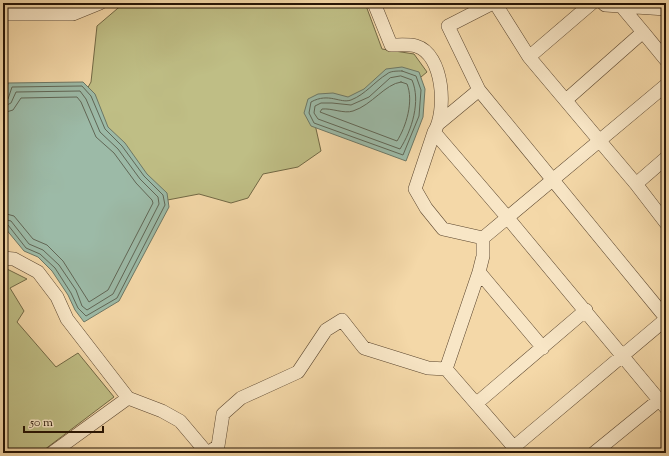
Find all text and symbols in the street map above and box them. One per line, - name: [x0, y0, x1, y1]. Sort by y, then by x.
- scale bar: [24, 408, 103, 434]
- text: 50 m: [29, 414, 53, 432]

